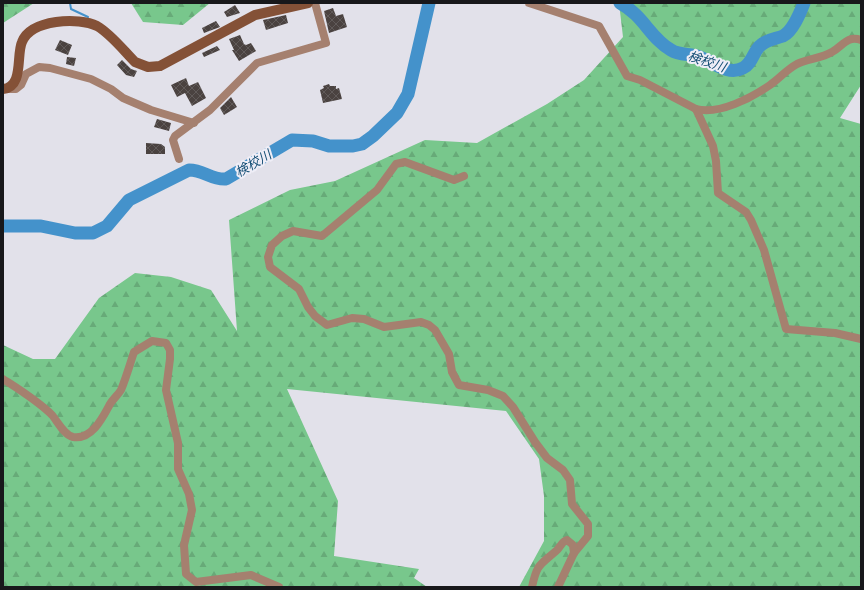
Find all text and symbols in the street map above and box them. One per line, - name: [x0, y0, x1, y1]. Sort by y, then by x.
- water label: 検校川: [685, 47, 730, 77]
- water label: 検校川: [232, 145, 277, 182]

